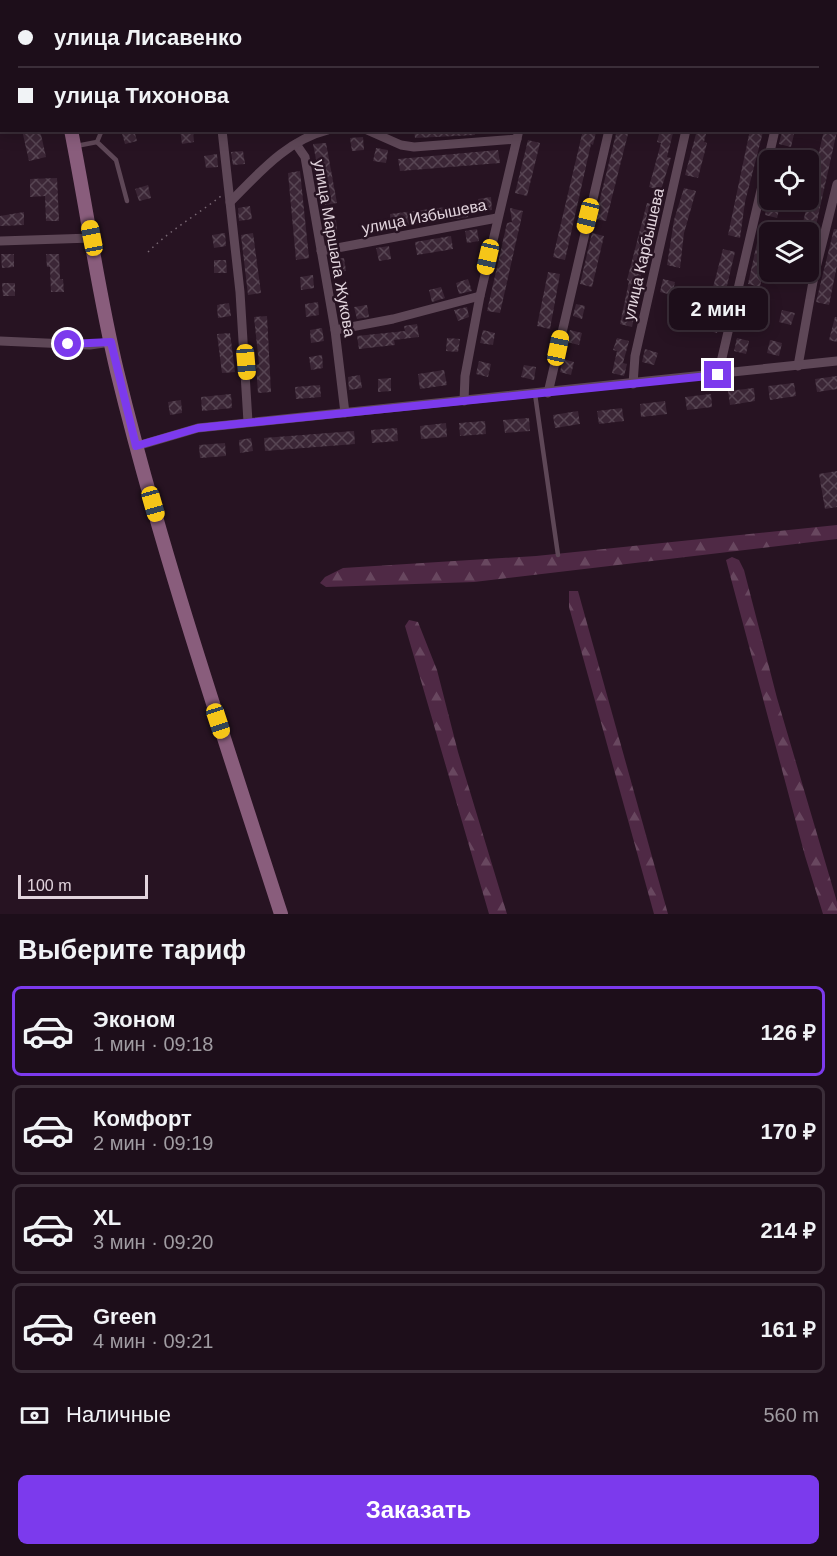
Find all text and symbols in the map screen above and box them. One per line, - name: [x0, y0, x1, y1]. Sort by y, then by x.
- text: улица Лисавенко: [54, 25, 242, 50]
- text: улица Тихонова: [54, 83, 229, 108]
- map controls: [759, 150, 819, 282]
- button: locate: [759, 150, 819, 210]
- street label: улица Маршала Жукова: [311, 158, 359, 338]
- street label: улица Карбышева: [620, 186, 667, 322]
- street label: улица Избышева: [360, 196, 488, 237]
- car: [575, 196, 601, 236]
- car: [80, 219, 104, 257]
- button: layers: [759, 222, 819, 282]
- car: [475, 237, 501, 277]
- callout: 2 мин: [668, 288, 768, 330]
- text: 2 мин: [691, 298, 746, 320]
- car: [545, 329, 571, 367]
- route start: [54, 330, 81, 357]
- car: [235, 343, 257, 381]
- route end: [704, 361, 731, 388]
- car: [139, 484, 167, 524]
- car: [204, 701, 232, 741]
- scale bar: [18, 872, 148, 899]
- text: 100 m: [27, 877, 71, 894]
- text: Выберите тариф: [18, 935, 246, 965]
- icon: car: [21, 1004, 75, 1058]
- text: Эконом: [93, 1007, 176, 1032]
- text: 126 ₽: [760, 1020, 816, 1045]
- text: 1 мин · 09:18: [93, 1033, 213, 1055]
- icon: car: [21, 1103, 75, 1157]
- text: Комфорт: [93, 1106, 192, 1131]
- text: 170 ₽: [760, 1119, 816, 1144]
- text: 2 мин · 09:19: [93, 1132, 213, 1154]
- icon: car: [21, 1202, 75, 1256]
- text: XL: [93, 1205, 121, 1230]
- text: 214 ₽: [760, 1218, 816, 1243]
- text: 3 мин · 09:20: [93, 1231, 213, 1253]
- icon: car: [21, 1301, 75, 1355]
- text: Green: [93, 1304, 157, 1329]
- text: 161 ₽: [760, 1317, 816, 1342]
- text: 4 мин · 09:21: [93, 1330, 213, 1352]
- icon: cash: [18, 1399, 51, 1432]
- text: Наличные: [66, 1402, 171, 1427]
- text: 560 m: [763, 1404, 819, 1426]
- button: Заказать: [18, 1475, 819, 1544]

